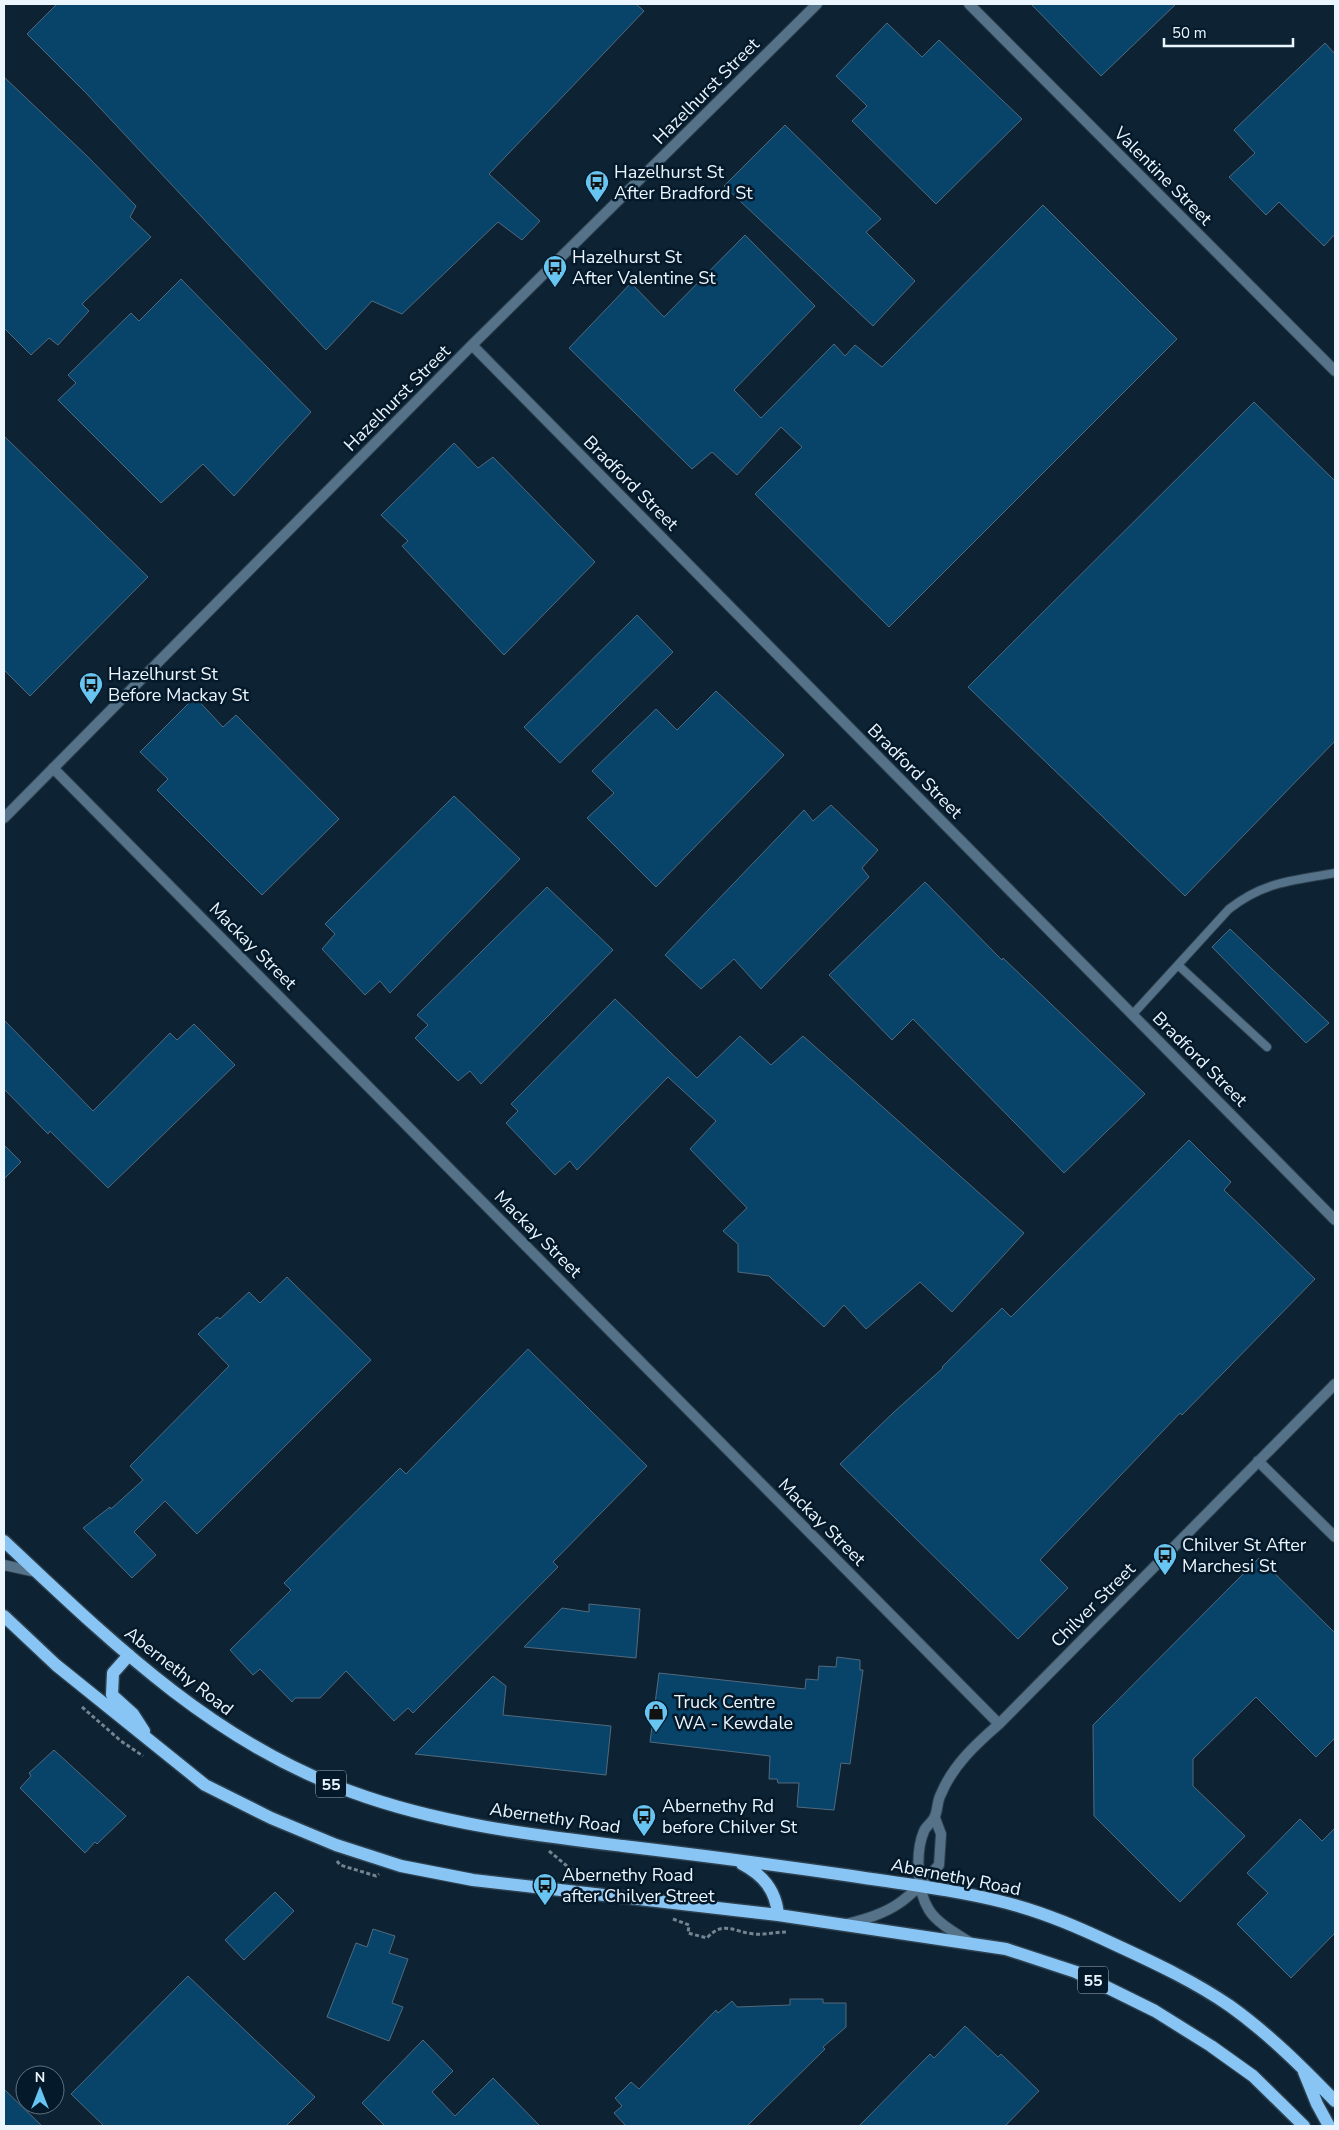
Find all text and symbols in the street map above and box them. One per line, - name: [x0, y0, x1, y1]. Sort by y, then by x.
- scale bar: [1164, 15, 1293, 47]
- text: 50 m: [1172, 23, 1207, 43]
- street label: Hazelhurst Street: [647, 32, 765, 150]
- street label: Valentine Street: [1108, 121, 1218, 231]
- place label: Hazelhurst St After Bradford St: [614, 160, 753, 205]
- bus stop icon: Hazelhurst St After Bradford St: [584, 169, 610, 203]
- place label: Hazelhurst St After Valentine St: [572, 245, 716, 290]
- bus stop icon: Hazelhurst St After Valentine St: [542, 254, 568, 288]
- street label: Hazelhurst Street: [338, 339, 456, 457]
- street label: Bradford Street: [578, 430, 684, 536]
- place label: Hazelhurst St Before Mackay St: [108, 662, 250, 707]
- bus stop icon: Hazelhurst St Before Mackay St: [78, 671, 104, 705]
- street label: Bradford Street: [862, 718, 968, 824]
- street label: Mackay Street: [204, 897, 302, 995]
- street label: Bradford Street: [1147, 1006, 1253, 1112]
- street label: Mackay Street: [489, 1185, 587, 1283]
- street label: Mackay Street: [773, 1473, 871, 1571]
- place label: Chilver St After Marchesi St: [1182, 1533, 1307, 1578]
- bus stop icon: Chilver St After Marchesi St: [1152, 1542, 1178, 1576]
- street label: Chilver Street: [1045, 1557, 1141, 1653]
- street label: Abernethy Road: [120, 1621, 238, 1721]
- place label: Truck Centre WA - Kewdale: [674, 1690, 793, 1735]
- shop icon: Truck Centre WA - Kewdale: [643, 1699, 669, 1733]
- road number: 55: [316, 1770, 346, 1798]
- place label: Abernethy Rd before Chilver St: [662, 1794, 798, 1839]
- street label: Abernethy Road: [488, 1797, 622, 1839]
- bus stop icon: Abernethy Rd before Chilver St: [631, 1803, 657, 1837]
- street label: Abernethy Road: [889, 1853, 1023, 1901]
- place label: Abernethy Road after Chilver Street: [562, 1863, 715, 1908]
- bus stop icon: Abernethy Road after Chilver Street: [532, 1872, 558, 1906]
- road number: 55: [1078, 1966, 1108, 1994]
- north arrow: [15, 2065, 65, 2115]
- text: N: [35, 2068, 45, 2087]

